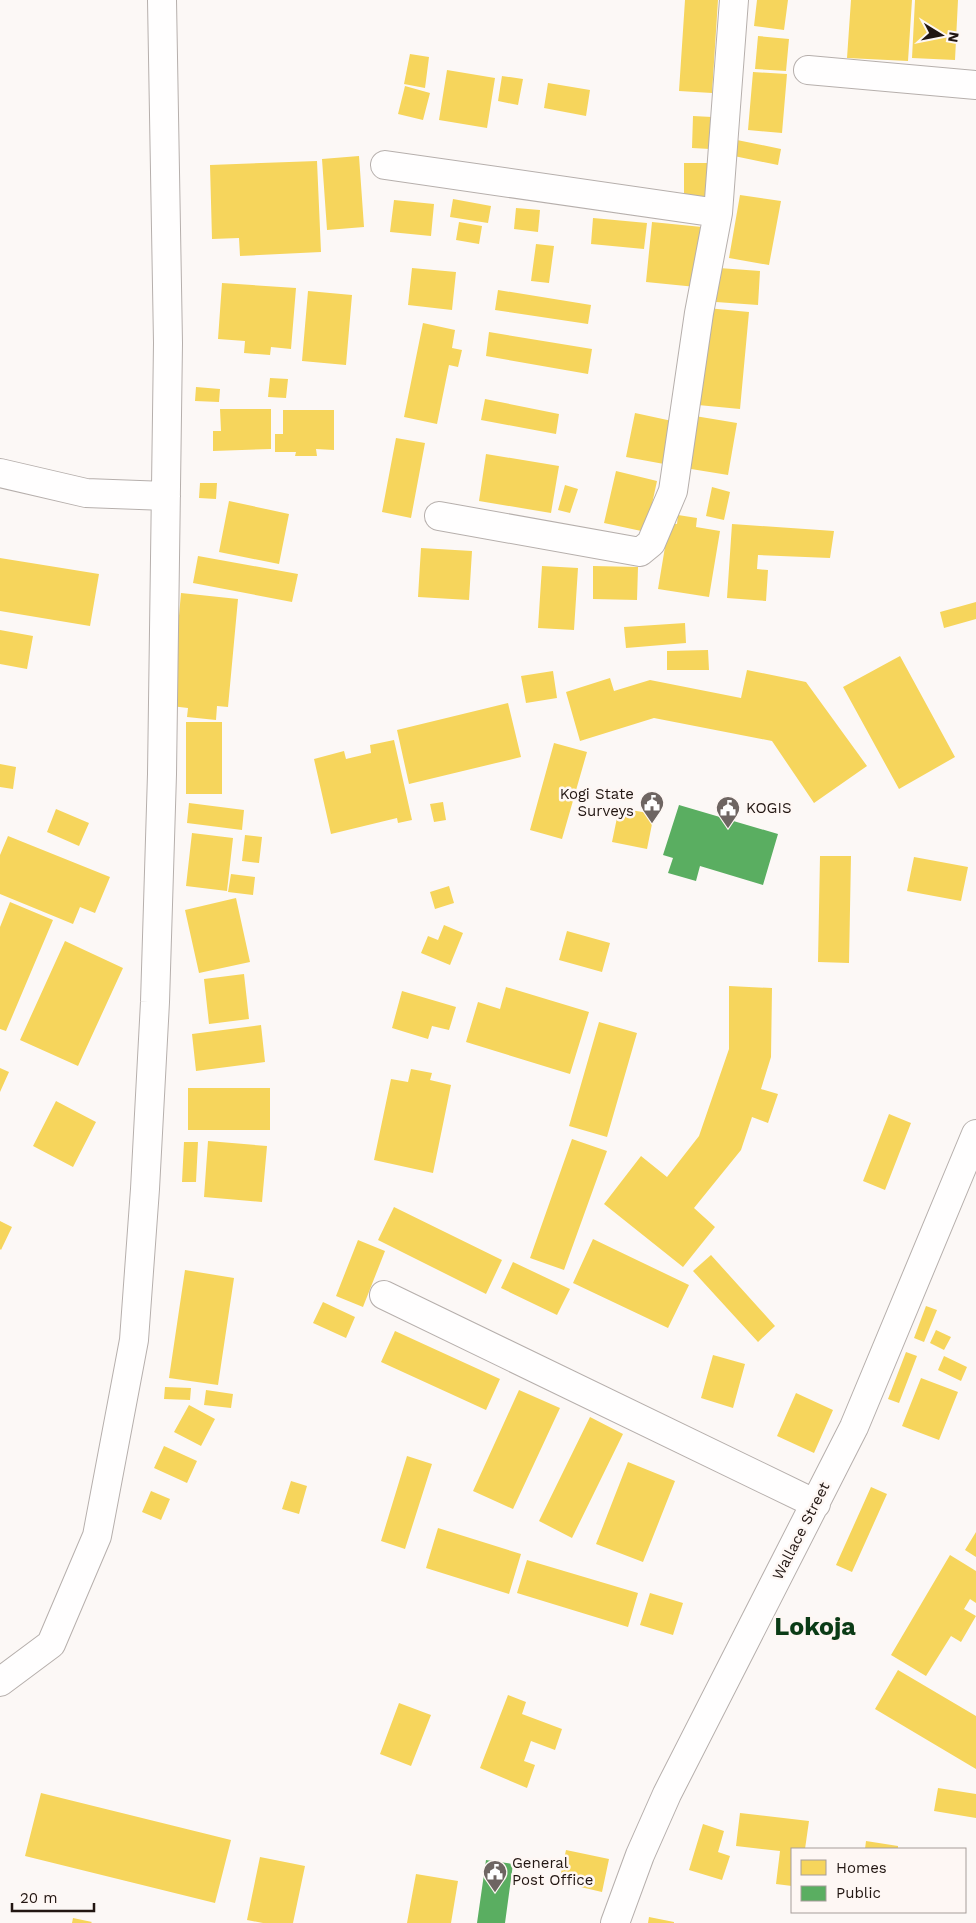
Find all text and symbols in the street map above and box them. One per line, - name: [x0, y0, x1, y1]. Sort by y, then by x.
- north arrow: [916, 10, 966, 60]
- text: N: [945, 31, 963, 44]
- place label: Kogi State Surveys: [560, 785, 634, 820]
- public building icon: Kogi State Surveys: [639, 790, 665, 824]
- public building icon: KOGIS: [715, 795, 741, 829]
- place label: KOGIS: [746, 799, 792, 817]
- street label: Wallace Street: [769, 1478, 834, 1583]
- district label: Lokoja: [774, 1612, 856, 1641]
- legend: [791, 1848, 966, 1913]
- place label: General Post Office: [512, 1854, 593, 1889]
- public building icon: General Post Office: [482, 1859, 508, 1893]
- text: Homes: [836, 1859, 887, 1877]
- scale bar: [12, 1880, 95, 1912]
- text: Public: [836, 1884, 881, 1902]
- text: 20 m: [20, 1889, 58, 1907]

